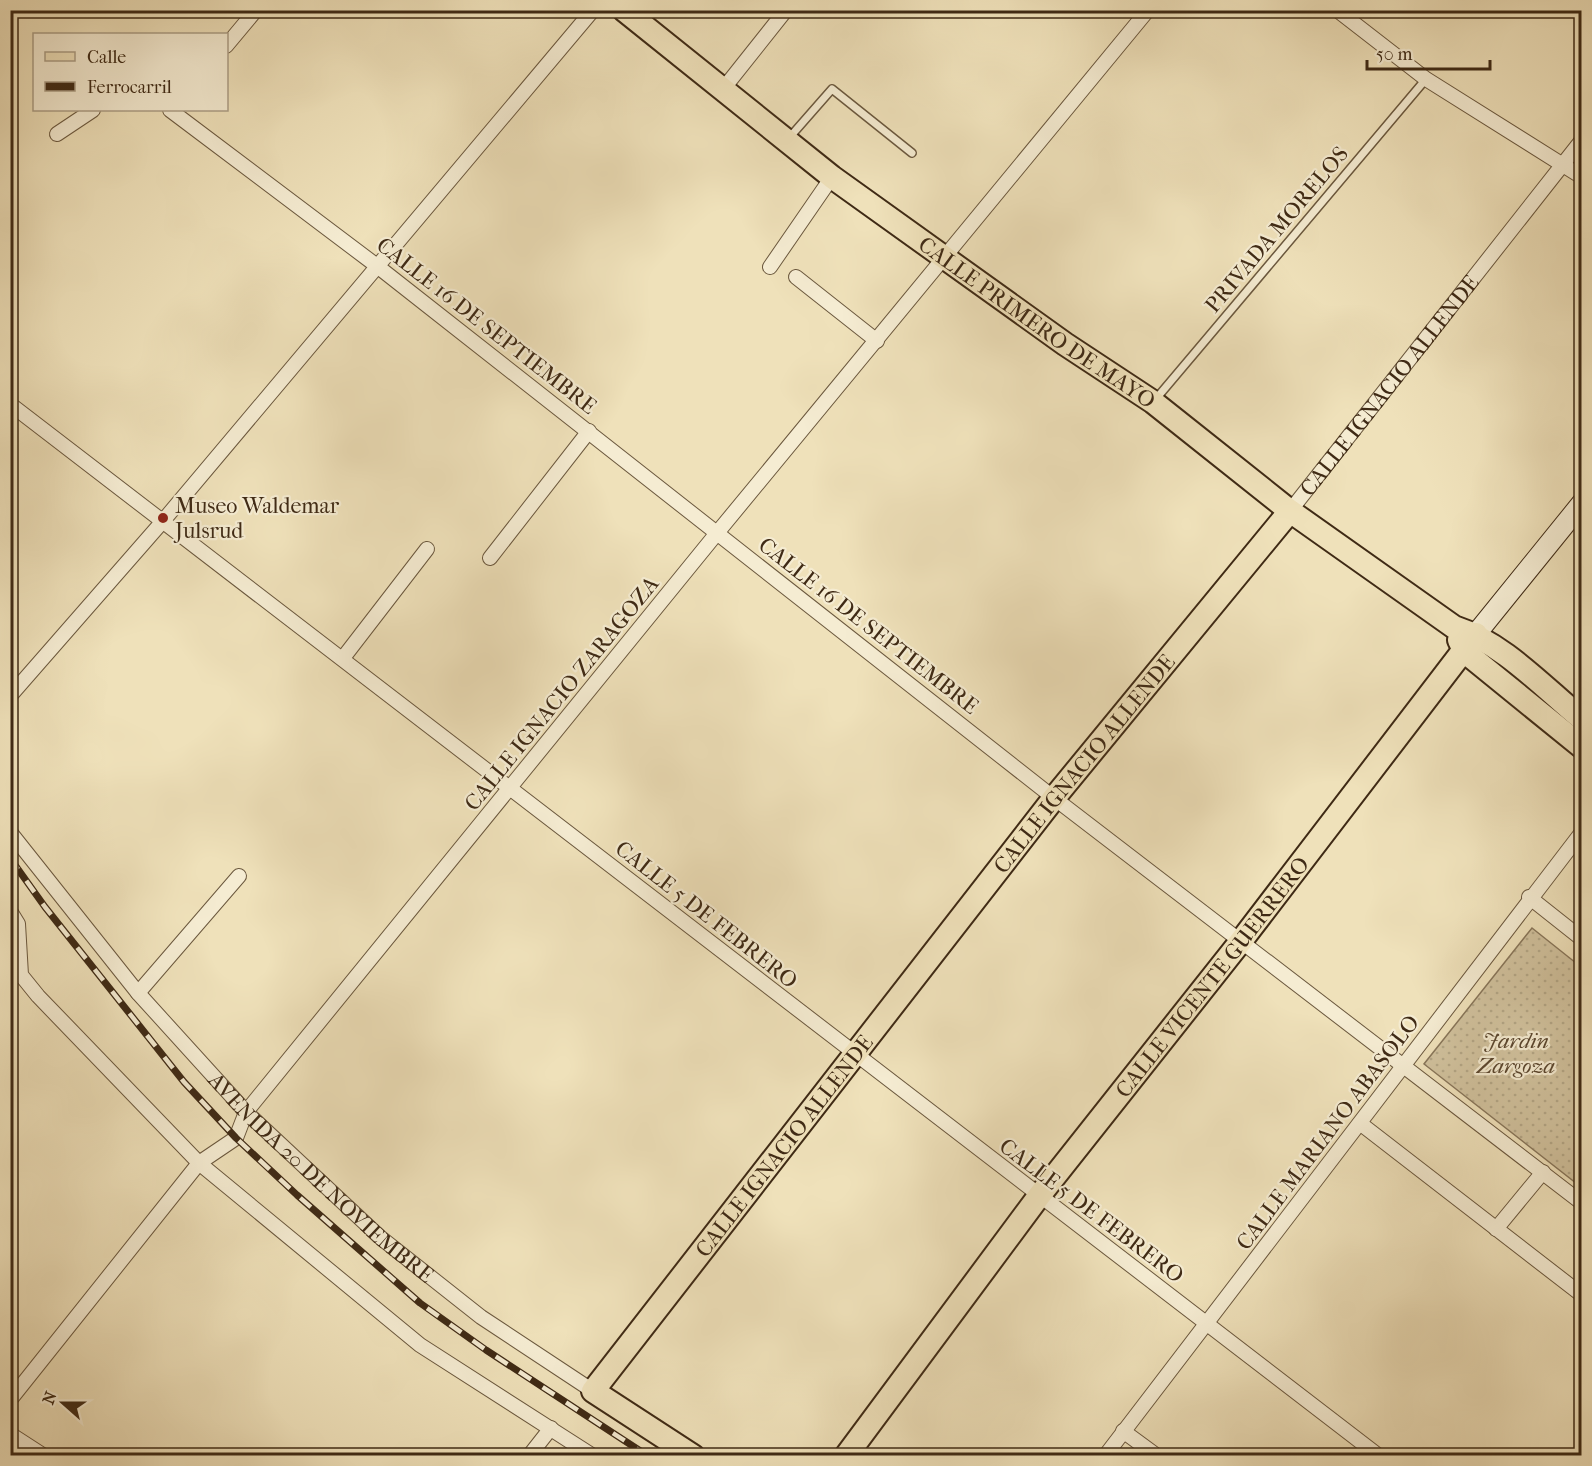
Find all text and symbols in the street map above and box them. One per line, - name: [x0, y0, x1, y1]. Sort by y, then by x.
- legend: [33, 33, 228, 111]
- scale bar: [1367, 33, 1490, 71]
- text: 50 m: [1376, 44, 1413, 65]
- text: Calle: [87, 47, 126, 68]
- text: Ferrocarril: [87, 77, 172, 98]
- street label: PRIVADA MORELOS: [1200, 141, 1354, 318]
- street label: CALLE PRIMERO DE MAYO: [913, 231, 1160, 414]
- street label: CALLE 16 DE SEPTIEMBRE: [371, 232, 601, 420]
- street label: CALLE IGNACIO ALLENDE: [1295, 270, 1485, 502]
- place label: Museo Waldemar Julsrud: [173, 493, 340, 544]
- marker: Museo Waldemar Julsrud: [156, 511, 170, 525]
- street label: CALLE 16 DE SEPTIEMBRE: [753, 532, 983, 720]
- street label: CALLE IGNACIO ZARAGOZA: [459, 571, 665, 816]
- street label: CALLE IGNACIO ALLENDE: [988, 649, 1181, 879]
- street label: CALLE 5 DE FEBRERO: [610, 836, 803, 994]
- street label: CALLE VICENTE GUERRERO: [1110, 852, 1315, 1103]
- street label: CALLE MARIANO ABASOLO: [1231, 1010, 1425, 1255]
- park label: Jardin Zargoza: [1475, 1028, 1555, 1079]
- street label: CALLE IGNACIO ALLENDE: [690, 1030, 879, 1262]
- street label: AVENIDA 20 DE NOVIEMBRE: [202, 1067, 438, 1288]
- street label: CALLE 5 DE FEBRERO: [994, 1133, 1189, 1289]
- north arrow: [33, 1373, 93, 1433]
- text: N: [38, 1388, 61, 1407]

